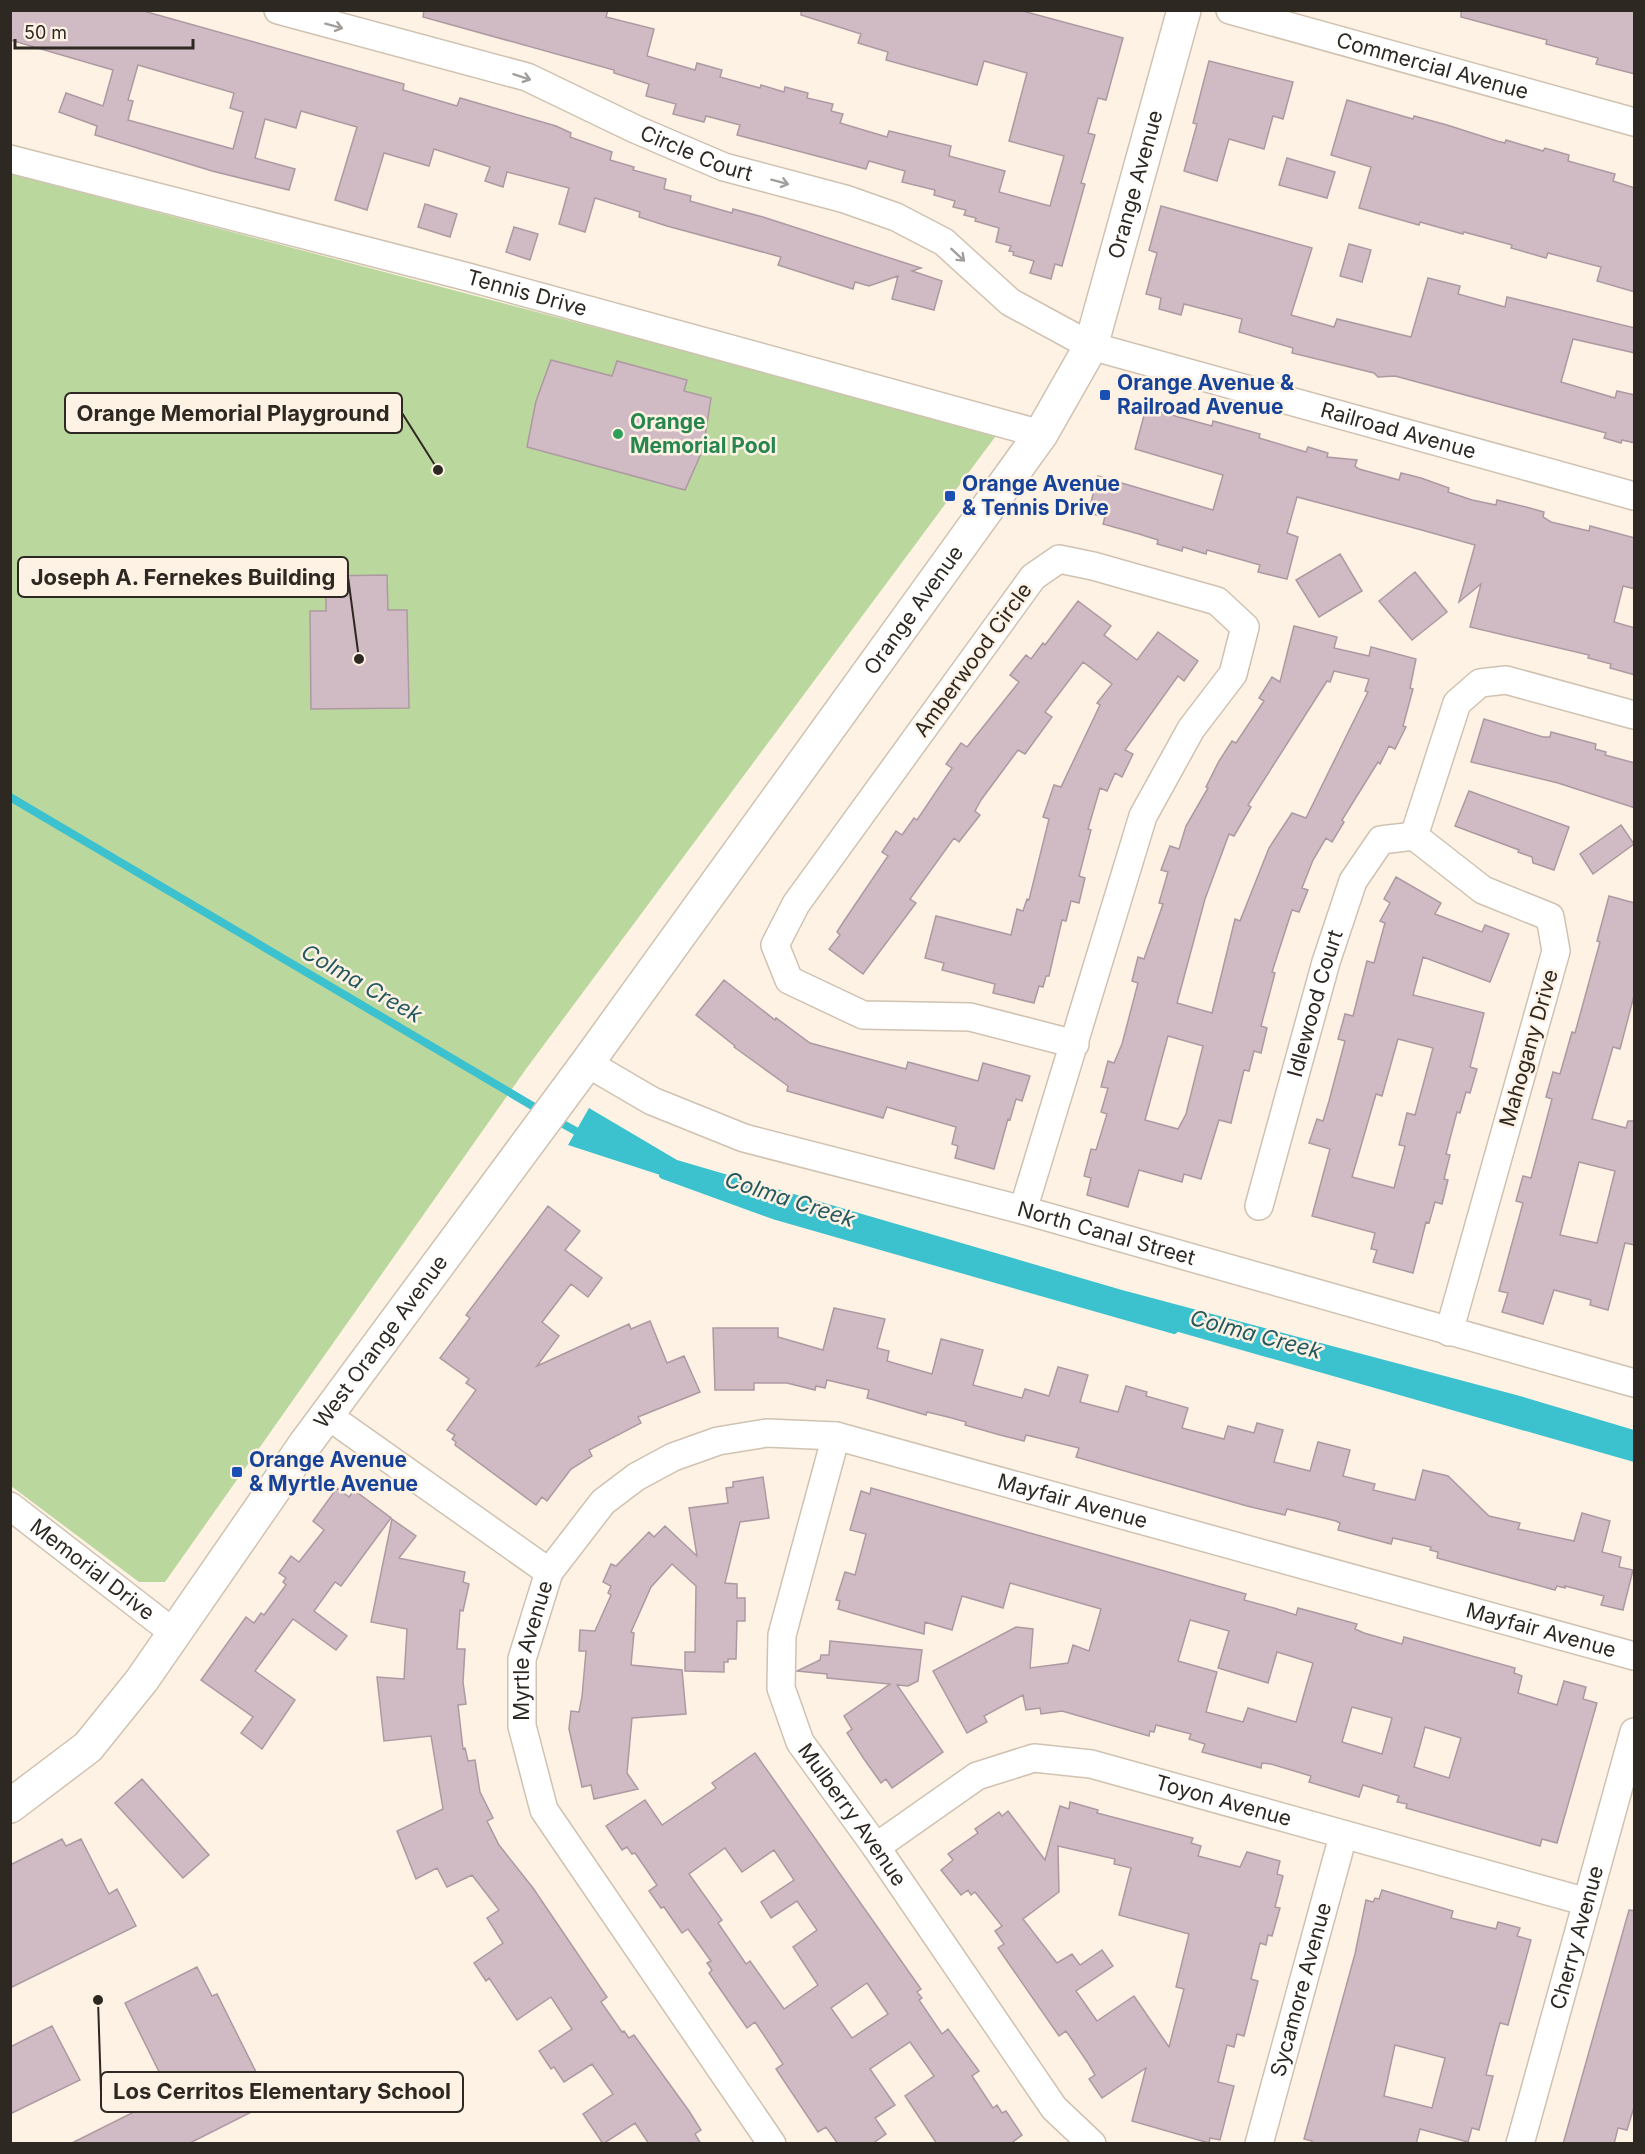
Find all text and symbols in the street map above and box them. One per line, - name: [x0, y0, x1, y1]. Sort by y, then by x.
- scale bar: [15, 12, 194, 50]
- one-way arrow: [324, 20, 343, 32]
- text: 50 m: [24, 22, 67, 43]
- street label: Commercial Avenue: [1334, 27, 1531, 104]
- one-way arrow: [512, 72, 531, 83]
- street label: Orange Avenue: [1103, 107, 1168, 262]
- street label: Circle Court: [637, 120, 755, 186]
- one-way arrow: [770, 177, 789, 188]
- one-way arrow: [951, 248, 966, 262]
- street label: Tennis Drive: [464, 264, 590, 321]
- place label: Orange Avenue & Railroad Avenue: [1117, 370, 1295, 419]
- marker: Orange Avenue & Railroad Avenue: [1098, 388, 1112, 402]
- callout: Orange Memorial Playground: [65, 393, 402, 433]
- street label: Railroad Avenue: [1318, 397, 1479, 464]
- text: Orange Memorial Playground: [76, 400, 390, 426]
- place label: Orange Memorial Pool: [630, 409, 776, 458]
- marker: Orange Memorial Pool: [611, 427, 625, 441]
- place label: Orange Avenue & Tennis Drive: [962, 471, 1120, 520]
- marker: Orange Avenue & Tennis Drive: [943, 489, 957, 503]
- street label: Orange Avenue: [858, 541, 968, 679]
- callout: Joseph A. Fernekes Building: [18, 557, 348, 597]
- text: Joseph A. Fernekes Building: [31, 564, 335, 590]
- street label: Amberwood Circle: [908, 578, 1037, 742]
- street label: Idlewood Court: [1282, 927, 1348, 1080]
- water label: Colma Creek: [297, 938, 428, 1028]
- street label: Mahogany Drive: [1494, 966, 1563, 1129]
- water label: Colma Creek: [722, 1166, 859, 1232]
- street label: North Canal Street: [1015, 1196, 1198, 1270]
- street label: West Orange Avenue: [308, 1250, 453, 1433]
- water label: Colma Creek: [1187, 1304, 1325, 1364]
- place label: Orange Avenue & Myrtle Avenue: [249, 1447, 418, 1496]
- marker: Orange Avenue & Myrtle Avenue: [230, 1465, 244, 1479]
- street label: Mayfair Avenue: [995, 1468, 1150, 1533]
- street label: Memorial Drive: [25, 1513, 160, 1625]
- street label: Myrtle Avenue: [509, 1577, 558, 1721]
- street label: Mayfair Avenue: [1463, 1597, 1619, 1662]
- street label: Mulberry Avenue: [793, 1738, 912, 1891]
- street label: Toyon Avenue: [1153, 1770, 1294, 1831]
- street label: Cherry Avenue: [1545, 1863, 1608, 2012]
- street label: Sycamore Avenue: [1265, 1900, 1336, 2079]
- callout: Los Cerritos Elementary School: [101, 2072, 463, 2112]
- text: Los Cerritos Elementary School: [113, 2078, 451, 2104]

